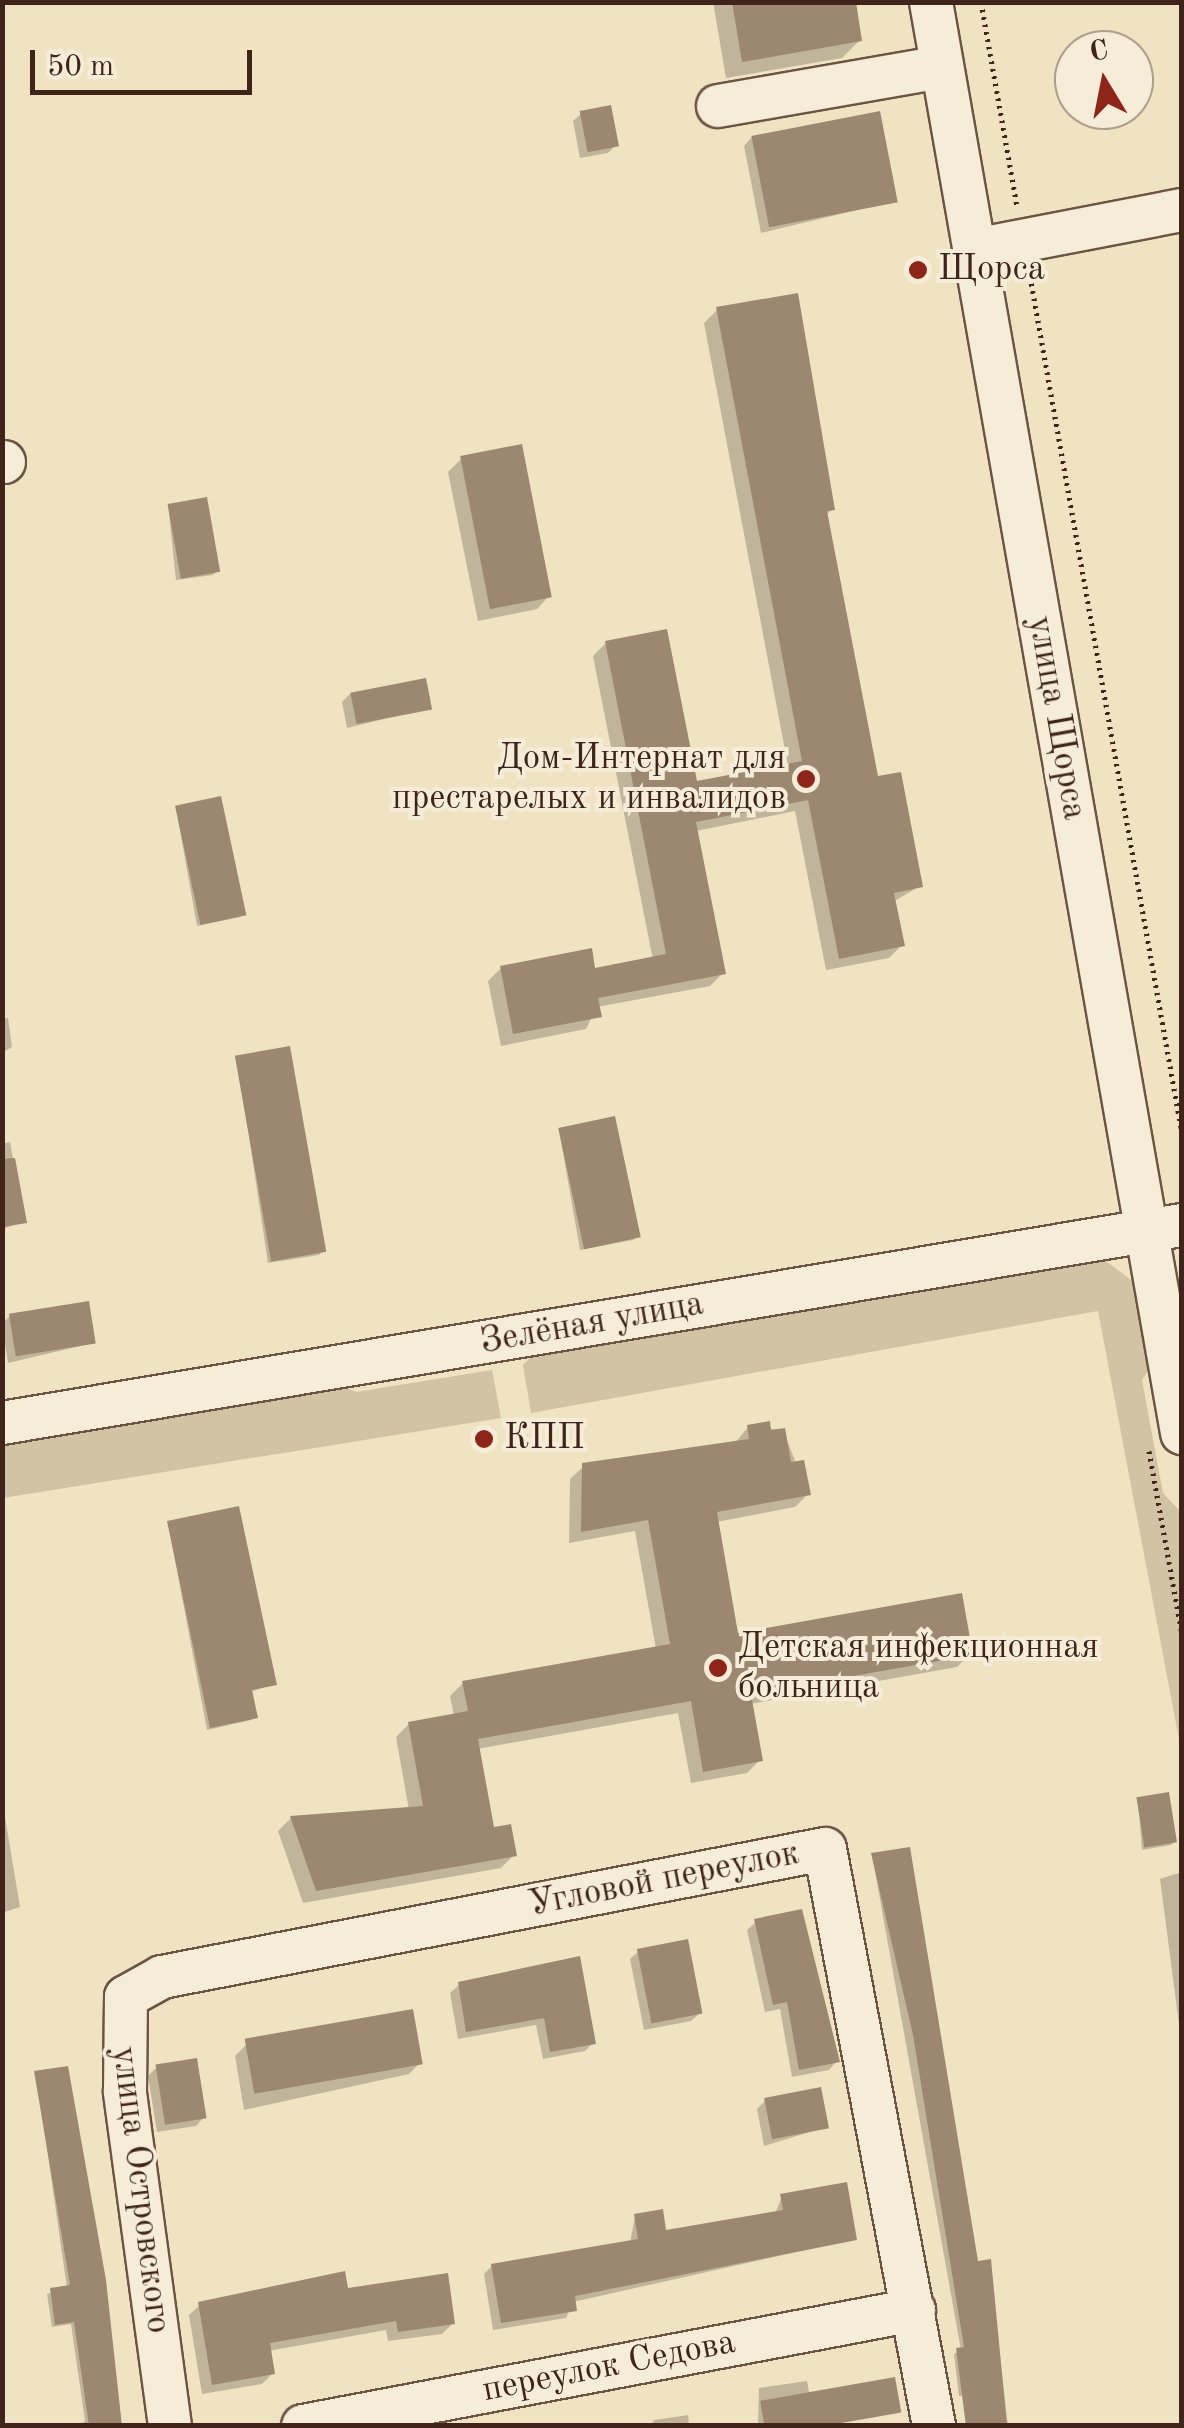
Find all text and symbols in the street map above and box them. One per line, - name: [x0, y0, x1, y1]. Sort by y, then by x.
- scale bar: [35, 30, 258, 92]
- north arrow: [1054, 30, 1154, 130]
- text: С: [1088, 37, 1111, 68]
- text: 50 m: [47, 52, 114, 82]
- place label: Щорса: [938, 249, 1045, 291]
- marker: Щорса: [907, 259, 929, 281]
- street label: улица Щорса: [1017, 613, 1095, 823]
- place label: Дом-Интернат для престарелых и инвалидов: [392, 738, 786, 820]
- marker: Дом-Интернат для престарелых и инвалидов: [795, 768, 817, 790]
- street label: Зелёная улица: [477, 1284, 707, 1364]
- place label: КПП: [504, 1418, 585, 1460]
- marker: КПП: [473, 1428, 495, 1450]
- place label: Детская инфекционная больница: [738, 1627, 1099, 1709]
- marker: Детская инфекционная больница: [707, 1657, 729, 1679]
- street label: Угловой переулок: [525, 1833, 803, 1927]
- street label: улица Островского: [102, 2044, 178, 2336]
- street label: переулок Седова: [479, 2322, 739, 2412]

